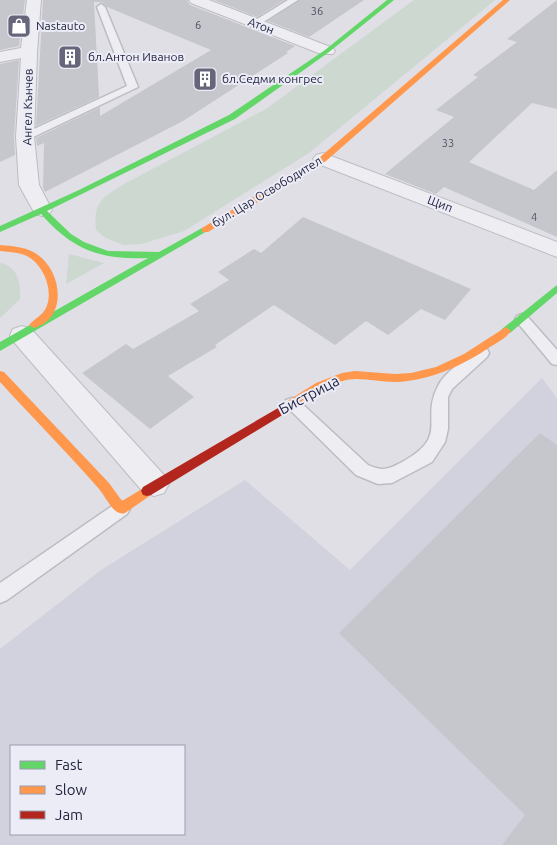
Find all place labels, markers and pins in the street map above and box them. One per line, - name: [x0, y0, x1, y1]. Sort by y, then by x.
- shop icon: Nastauto: [6, 13, 32, 39]
- place label: Nastauto: [36, 19, 85, 32]
- building icon: бл.Антон Иванов: [57, 44, 83, 70]
- place label: бл.Антон Иванов: [88, 50, 184, 63]
- building icon: бл.Седми конгрес: [192, 66, 218, 92]
- place label: бл.Седми конгрес: [222, 72, 323, 85]

